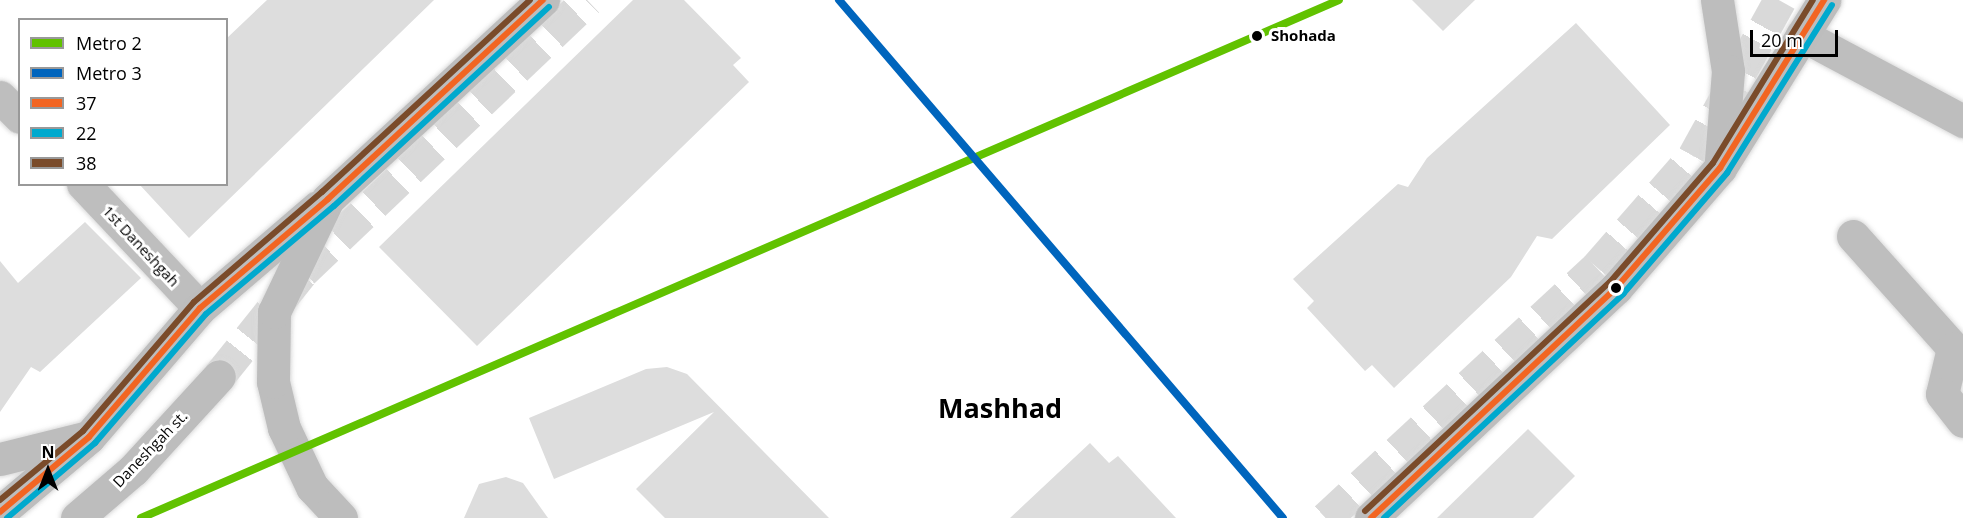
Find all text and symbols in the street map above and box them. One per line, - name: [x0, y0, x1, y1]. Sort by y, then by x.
- legend: [18, 18, 228, 186]
- scale bar: [1753, 18, 1842, 56]
- marker: Shohada: [1248, 27, 1266, 45]
- place label: Shohada: [1271, 27, 1336, 45]
- text: 20 m: [1761, 28, 1803, 52]
- text: Metro 2: [76, 31, 142, 55]
- text: Metro 3: [76, 61, 142, 85]
- text: 37: [76, 91, 97, 115]
- text: 22: [76, 121, 97, 145]
- text: 38: [76, 151, 97, 175]
- street label: 1st Daneshgah: [99, 202, 183, 290]
- unlabelled marker: [1610, 282, 1622, 294]
- district label: Mashhad: [938, 392, 1062, 424]
- street label: Daneshgah st.: [109, 407, 191, 491]
- north arrow: [18, 440, 78, 500]
- text: N: [41, 441, 55, 463]

